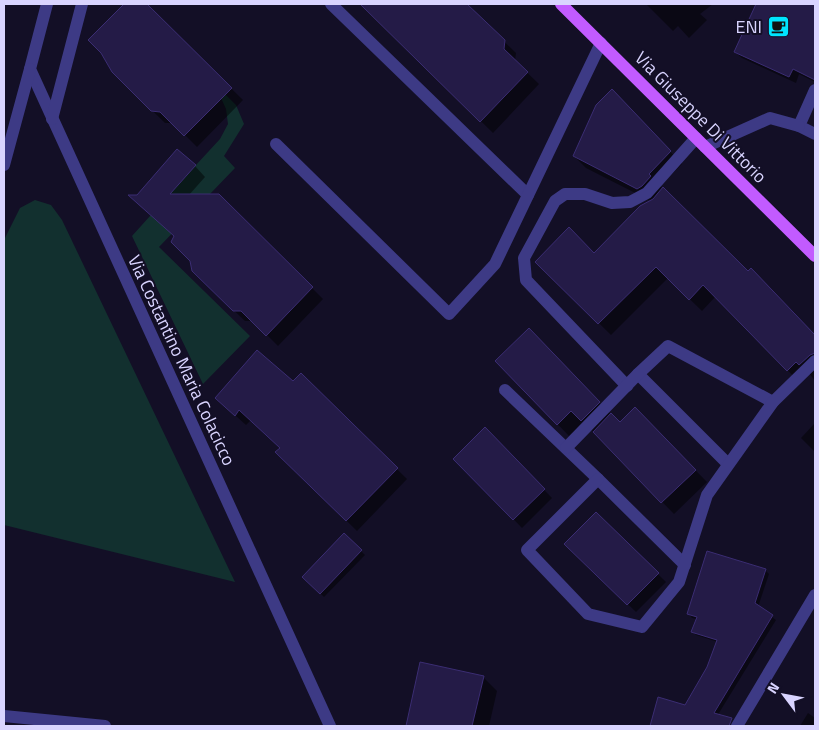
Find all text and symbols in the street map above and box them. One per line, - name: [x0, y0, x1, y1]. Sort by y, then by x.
- place label: ENI: [735, 13, 762, 40]
- cafe icon: ENI: [766, 14, 790, 38]
- street label: Via Giuseppe Di Vittorio: [629, 45, 773, 189]
- street label: Via Costantino Maria Colacicco: [121, 250, 243, 470]
- north arrow: [759, 670, 809, 720]
- text: N: [761, 678, 784, 698]

